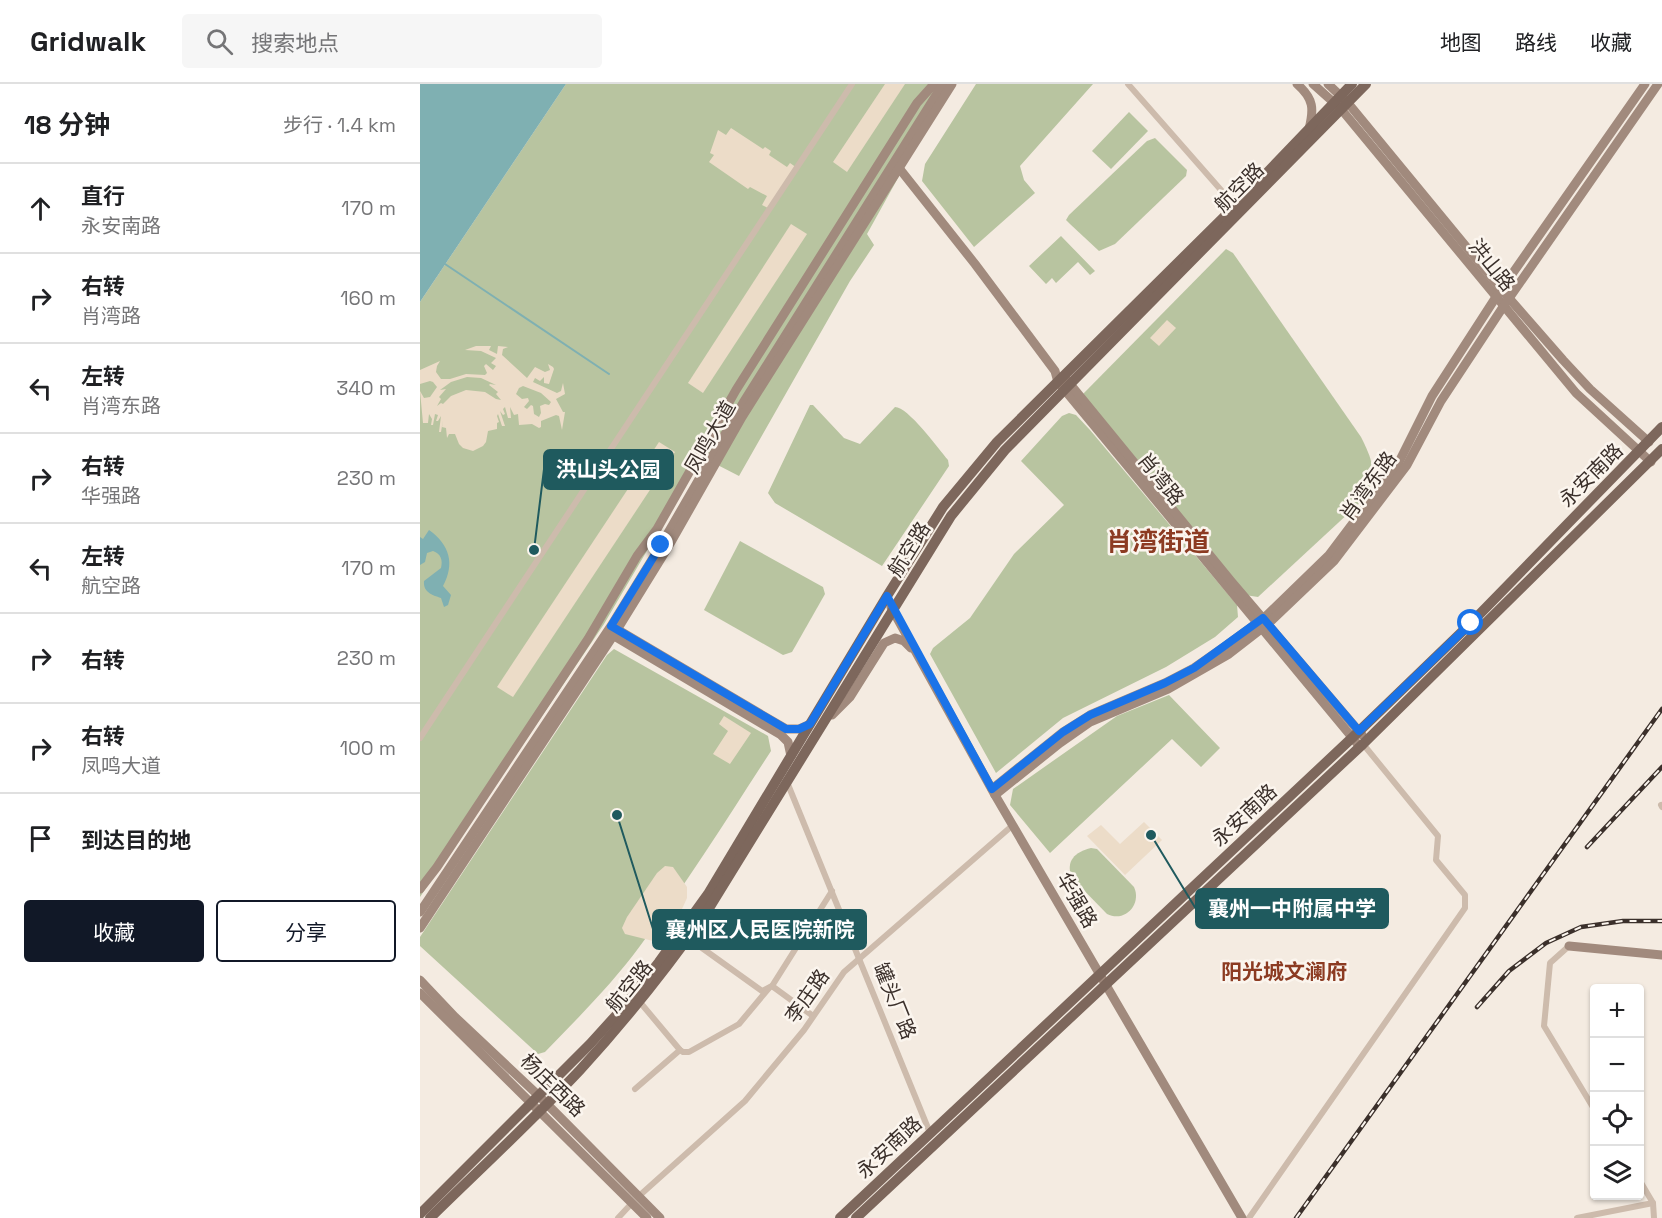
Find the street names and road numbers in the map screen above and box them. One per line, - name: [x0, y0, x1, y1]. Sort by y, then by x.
- street label: 航空路: [1209, 157, 1269, 217]
- street label: 洪山路: [1463, 234, 1521, 296]
- street label: 凤鸣大道: [679, 396, 741, 478]
- street label: 永安南路: [1554, 438, 1628, 512]
- street label: 肖湾东路: [1334, 446, 1402, 526]
- street label: 肖湾路: [1132, 448, 1190, 510]
- street label: 航空路: [882, 517, 936, 581]
- street label: 永安南路: [1206, 778, 1282, 852]
- street label: 华强路: [1051, 868, 1103, 932]
- street label: 航空路: [600, 955, 658, 1017]
- street label: 罐头厂路: [868, 959, 922, 1043]
- street label: 李庄路: [779, 964, 835, 1028]
- street label: 杨庄西路: [515, 1048, 591, 1122]
- street label: 永安南路: [851, 1110, 927, 1184]

